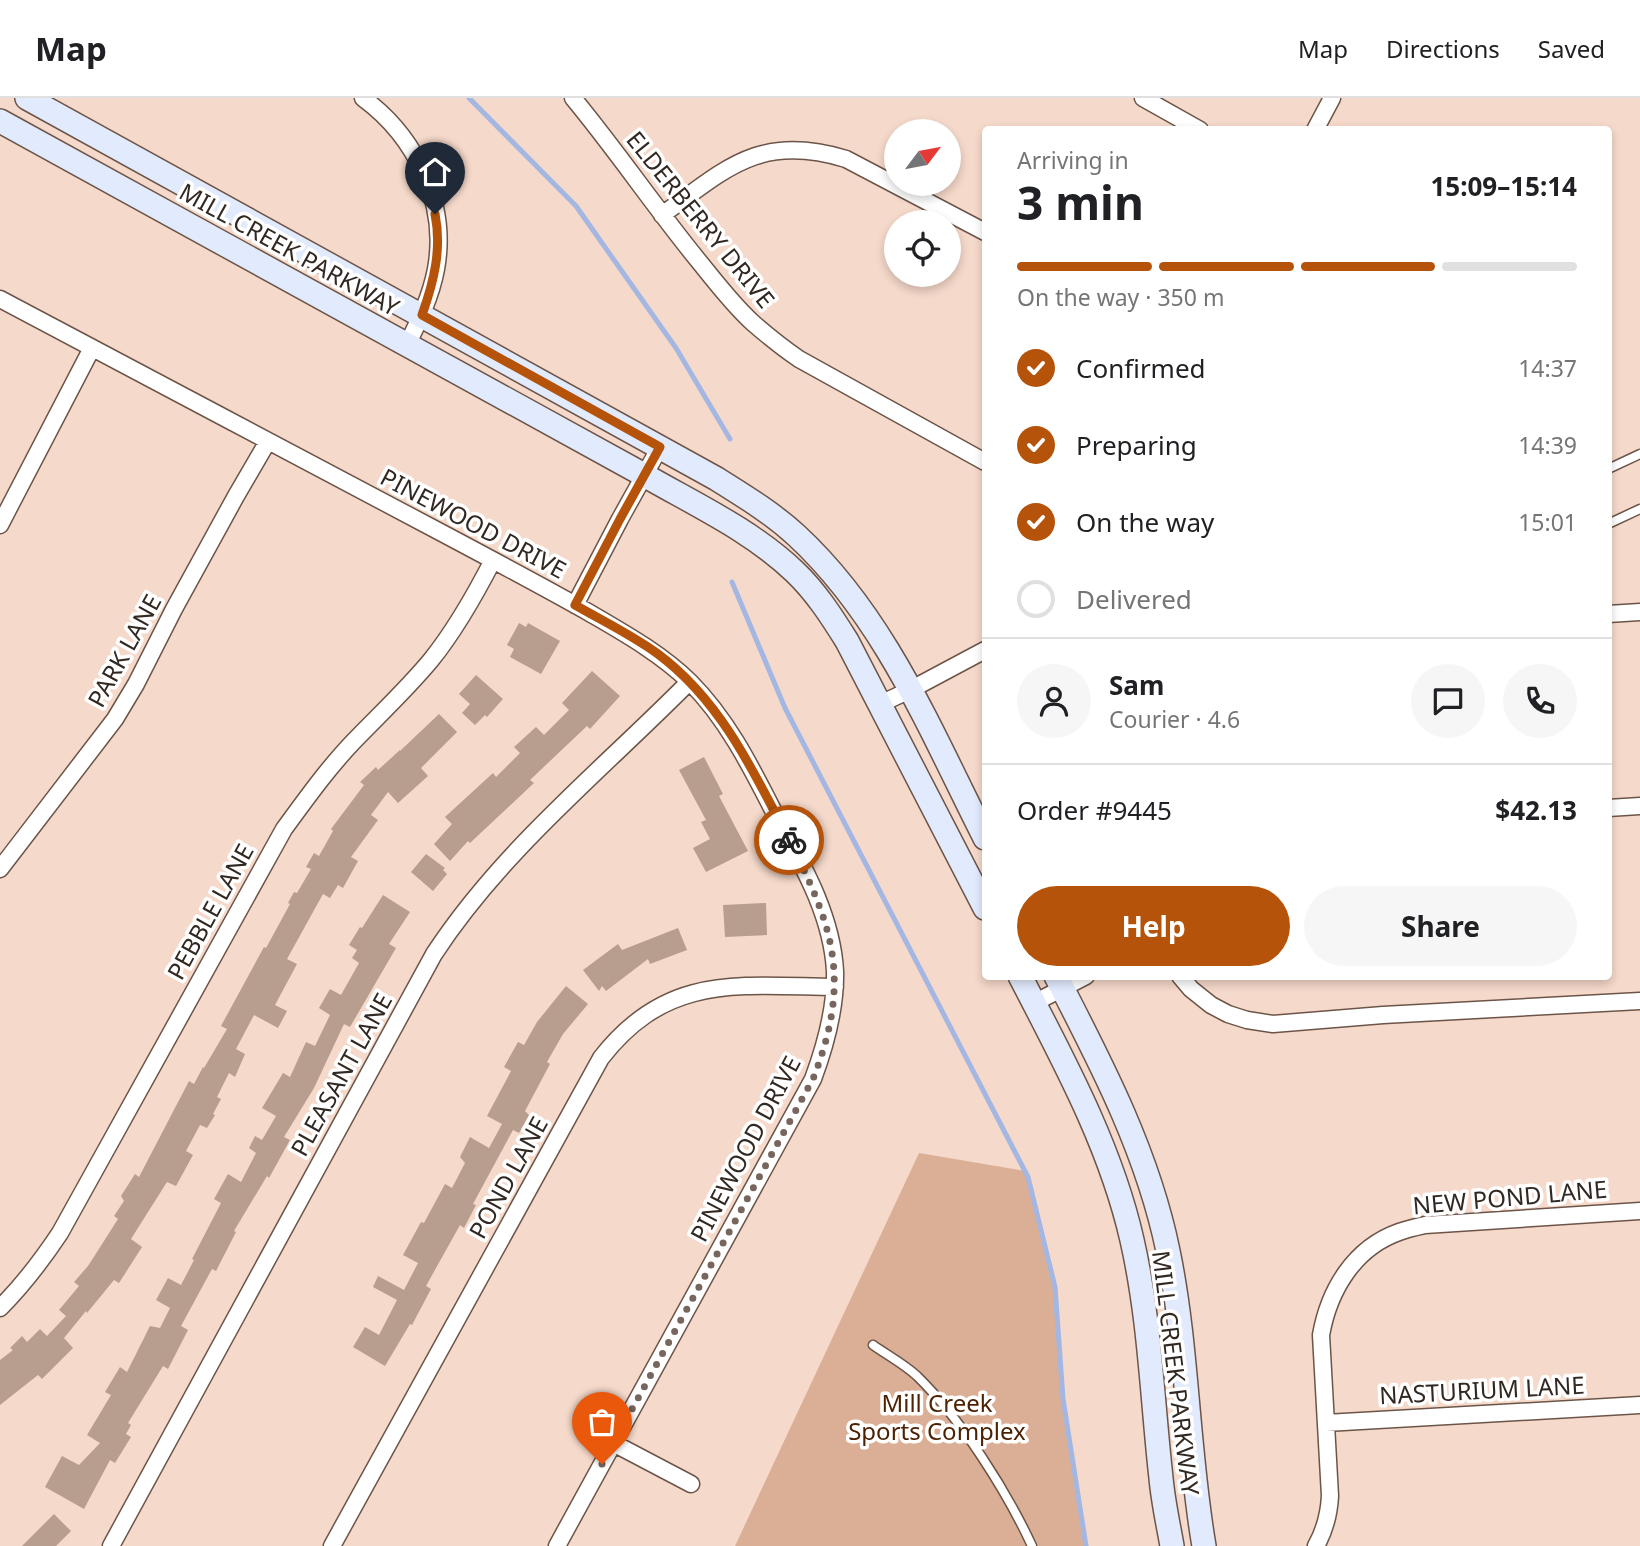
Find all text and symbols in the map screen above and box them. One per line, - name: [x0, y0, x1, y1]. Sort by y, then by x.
- text: Map: [35, 26, 107, 71]
- text: Map: [1298, 32, 1348, 65]
- text: Directions: [1386, 32, 1500, 65]
- text: Saved: [1538, 32, 1605, 65]
- north arrow: [884, 119, 961, 196]
- map controls: [884, 119, 961, 287]
- street label: ELDERBERRY DRIVE: [620, 124, 783, 314]
- pin: [405, 142, 465, 214]
- text: Arriving in: [1017, 144, 1129, 176]
- icon: home: [416, 153, 454, 191]
- text: 15:09–15:14: [1430, 168, 1577, 204]
- text: 3 min: [1017, 171, 1144, 233]
- street label: MILL CREEK PARKWAY: [174, 175, 406, 323]
- button: locate: [884, 210, 961, 287]
- text: On the way · 350 m: [1017, 281, 1224, 313]
- icon: check: [1017, 349, 1055, 387]
- text: Confirmed: [1076, 350, 1206, 386]
- text: 14:37: [1518, 352, 1577, 384]
- icon: check: [1017, 426, 1055, 464]
- text: Preparing: [1076, 427, 1197, 463]
- text: 14:39: [1518, 429, 1577, 461]
- street label: PINEWOOD DRIVE: [375, 460, 572, 586]
- icon: check: [1017, 503, 1055, 541]
- text: On the way: [1076, 504, 1214, 540]
- text: 15:01: [1518, 506, 1577, 538]
- text: Delivered: [1076, 581, 1192, 617]
- street label: PARK LANE: [79, 588, 168, 713]
- button: person: [1017, 664, 1091, 738]
- button: chat: [1411, 664, 1485, 738]
- button: phone: [1503, 664, 1577, 738]
- text: Sam: [1109, 667, 1164, 703]
- text: Courier · 4.6: [1109, 703, 1240, 735]
- text: Order #9445: [1017, 792, 1172, 828]
- text: $42.13: [1495, 792, 1577, 828]
- courier: [754, 805, 824, 875]
- icon: bike: [770, 821, 808, 859]
- street label: PEBBLE LANE: [159, 837, 261, 985]
- button: Help: [1017, 886, 1290, 966]
- button: Share: [1304, 886, 1577, 966]
- street label: PLEASANT LANE: [282, 987, 399, 1162]
- street label: PINEWOOD DRIVE: [682, 1050, 808, 1247]
- street label: POND LANE: [461, 1110, 555, 1244]
- street label: NEW POND LANE: [1411, 1172, 1608, 1221]
- street label: MILL CREEK PARKWAY: [1145, 1248, 1208, 1498]
- street label: NASTURIUM LANE: [1378, 1368, 1586, 1411]
- park label: Mill Creek Sports Complex: [848, 1386, 1026, 1447]
- pin: [572, 1392, 632, 1464]
- icon: bag: [583, 1403, 621, 1441]

